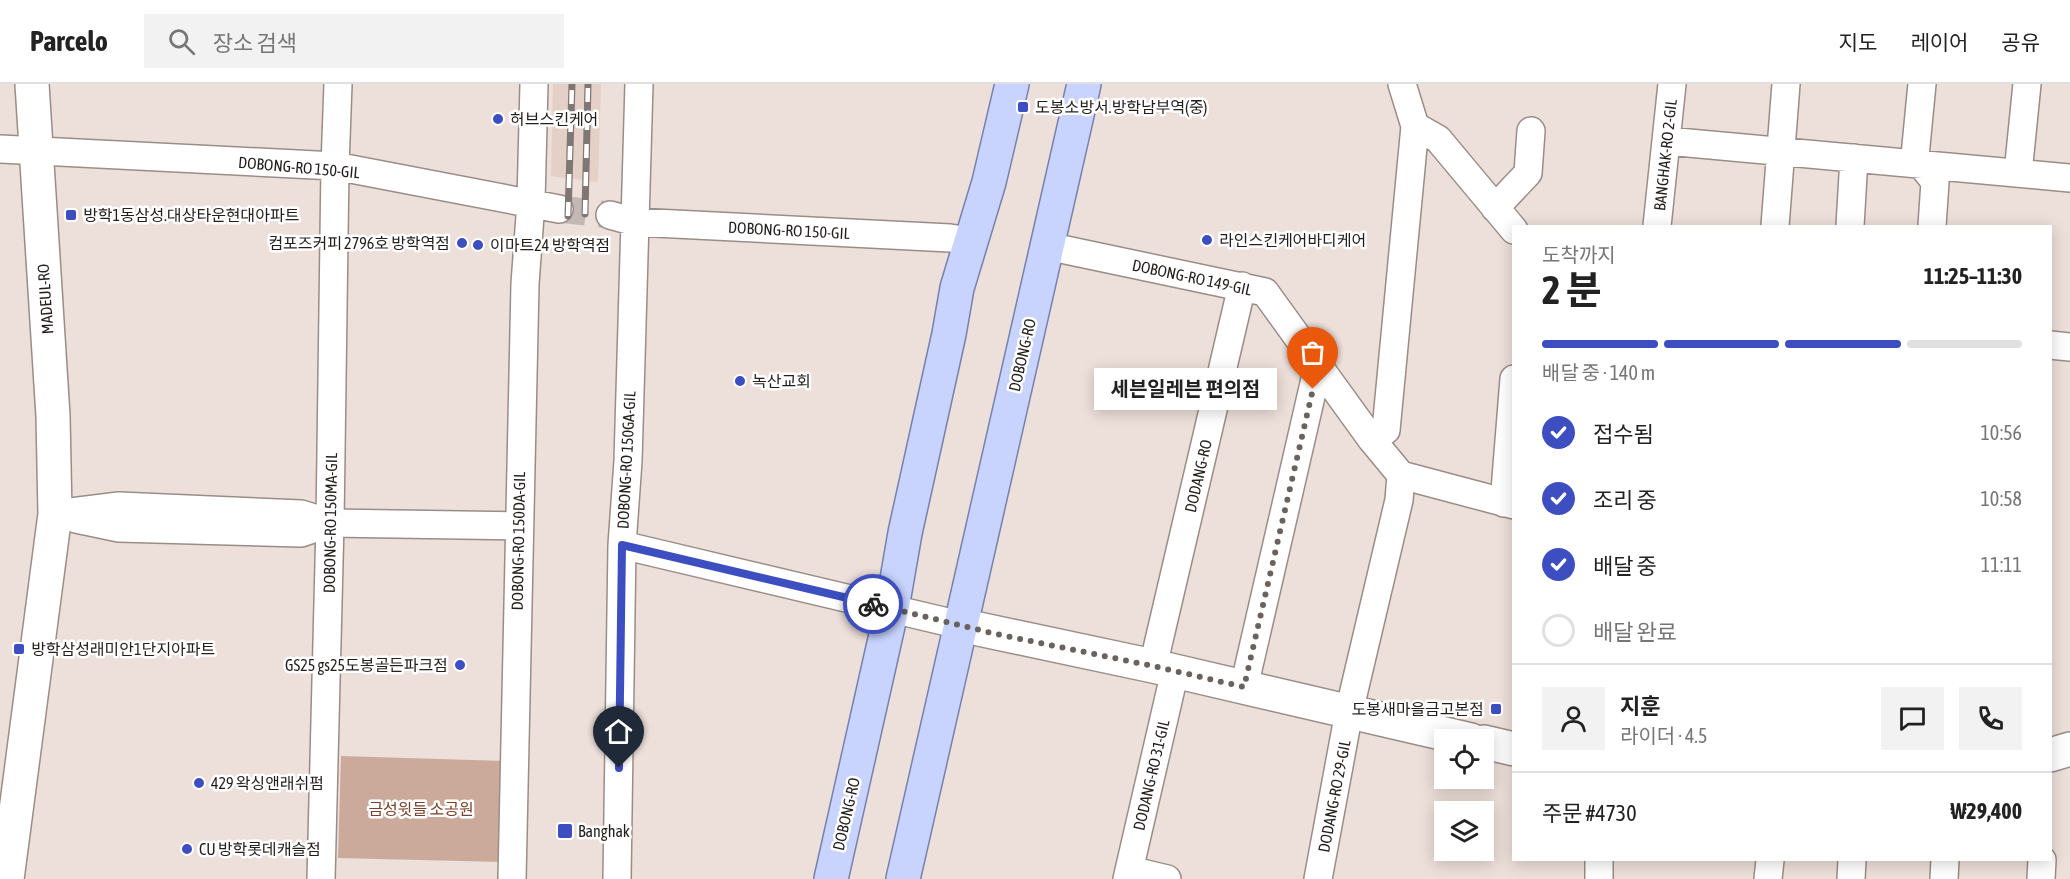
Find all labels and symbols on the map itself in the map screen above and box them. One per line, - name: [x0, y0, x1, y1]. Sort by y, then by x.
- place label: 도봉소방서.방학남부역(중): [1035, 98, 1208, 117]
- street label: BANGHAK-RO 2-GIL: [1650, 98, 1680, 212]
- marker: 도봉소방서.방학남부역(중): [1016, 100, 1030, 114]
- place label: 허브스킨케어: [510, 110, 598, 128]
- marker: 허브스킨케어: [491, 112, 505, 126]
- street label: DOBONG-RO 150-GIL: [238, 153, 361, 181]
- place label: 방학1동삼성.대상타운현대아파트: [83, 206, 299, 224]
- marker: 방학1동삼성.대상타운현대아파트: [64, 208, 78, 222]
- street label: DOBONG-RO 150-GIL: [728, 218, 851, 242]
- place label: 라인스킨케어바디케어: [1219, 231, 1366, 249]
- marker: 라인스킨케어바디케어: [1200, 233, 1214, 247]
- place label: 컴포즈커피 2796호 방학역점: [268, 234, 450, 252]
- marker: 컴포즈커피 2796호 방학역점: [455, 236, 469, 250]
- place label: 이마트24 방학역점: [490, 236, 610, 254]
- marker: 이마트24 방학역점: [471, 238, 485, 252]
- street label: DOBONG-RO 149-GIL: [1131, 256, 1254, 299]
- street label: MADEUL-RO: [34, 263, 56, 335]
- street label: DOBONG-RO: [1005, 317, 1039, 393]
- pin: [1287, 327, 1338, 389]
- callout: 세븐일레븐 편의점: [1094, 368, 1277, 410]
- place label: 녹산교회: [752, 372, 811, 390]
- marker: 녹산교회: [733, 374, 747, 388]
- street label: DOBONG-RO 150GA-GIL: [613, 390, 639, 529]
- street label: DODANG-RO: [1181, 438, 1215, 514]
- street label: DOBONG-RO 150MA-GIL: [320, 452, 340, 593]
- street label: DOBONG-RO 150DA-GIL: [508, 471, 528, 610]
- courier: [843, 574, 903, 634]
- place label: 방학삼성래미안1단지아파트: [31, 640, 215, 658]
- marker: 방학삼성래미안1단지아파트: [12, 642, 26, 656]
- place label: GS25 gs25도봉골든파크점: [285, 656, 448, 675]
- marker: GS25 gs25도봉골든파크점: [453, 658, 467, 672]
- place label: 도봉새마을금고본점: [1352, 700, 1484, 718]
- marker: 도봉새마을금고본점: [1489, 702, 1503, 716]
- pin: [593, 706, 644, 768]
- street label: DODANG-RO 31-GIL: [1129, 717, 1173, 832]
- street label: DODANG-RO 29-GIL: [1314, 737, 1354, 854]
- place label: 429 왁싱앤래쉬펌: [211, 774, 324, 792]
- marker: 429 왁싱앤래쉬펌: [192, 776, 206, 790]
- street label: DOBONG-RO: [829, 776, 863, 852]
- park label: 금성윗들 소공원: [368, 800, 474, 818]
- marker: Banghak: [556, 822, 574, 840]
- place label: Banghak: [578, 822, 630, 841]
- place label: CU 방학롯데캐슬점: [199, 840, 321, 858]
- marker: CU 방학롯데캐슬점: [180, 842, 194, 856]

